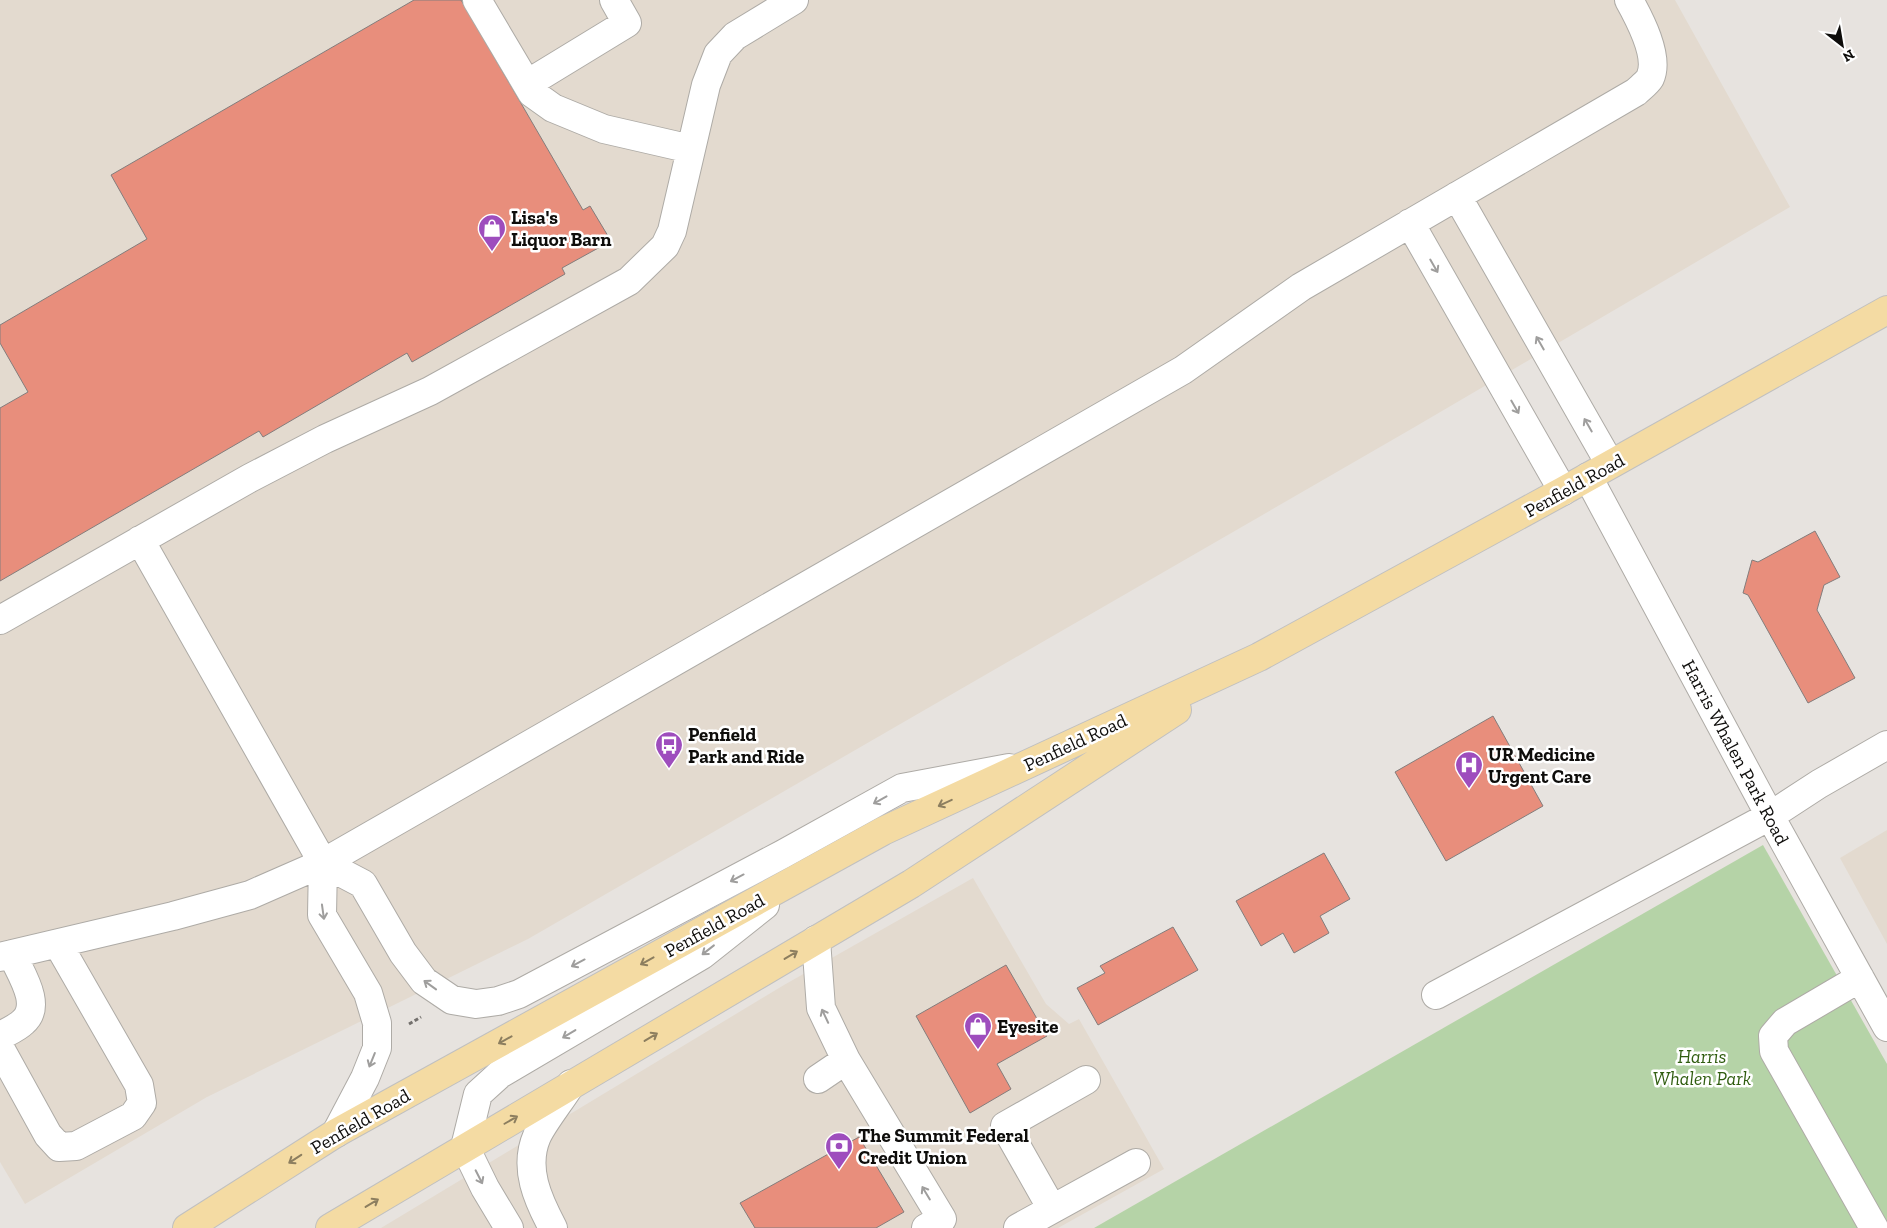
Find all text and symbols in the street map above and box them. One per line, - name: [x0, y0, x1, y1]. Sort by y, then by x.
- north arrow: [1817, 20, 1867, 70]
- text: N: [1839, 46, 1857, 66]
- place label: Lisa's Liquor Barn: [511, 206, 612, 251]
- shop icon: Lisa's Liquor Barn: [477, 213, 507, 252]
- one-way arrow: [1430, 258, 1440, 272]
- one-way arrow: [1535, 336, 1545, 351]
- one-way arrow: [1511, 399, 1521, 413]
- one-way arrow: [1582, 418, 1592, 432]
- street label: Penfield Road: [1520, 448, 1629, 522]
- street label: Harris Whalen Park Road: [1677, 656, 1794, 849]
- street label: Penfield Road: [1020, 708, 1131, 776]
- place label: Penfield Park and Ride: [688, 723, 804, 768]
- bus stop icon: Penfield Park and Ride: [654, 730, 684, 769]
- place label: UR Medicine Urgent Care: [1488, 743, 1595, 788]
- hospital icon: UR Medicine Urgent Care: [1454, 750, 1484, 789]
- one-way arrow: [872, 795, 887, 805]
- one-way arrow: [938, 798, 953, 808]
- one-way arrow: [730, 874, 745, 883]
- street label: Penfield Road: [660, 888, 769, 962]
- one-way arrow: [319, 903, 329, 919]
- one-way arrow: [702, 944, 715, 955]
- one-way arrow: [784, 949, 798, 959]
- one-way arrow: [640, 956, 655, 966]
- one-way arrow: [571, 959, 586, 968]
- one-way arrow: [423, 980, 437, 990]
- one-way arrow: [820, 1009, 829, 1024]
- shop icon: Eyesite: [963, 1011, 993, 1050]
- place label: Eyesite: [997, 1015, 1058, 1038]
- one-way arrow: [563, 1029, 577, 1039]
- one-way arrow: [644, 1032, 658, 1042]
- one-way arrow: [498, 1035, 513, 1045]
- park label: Harris Whalen Park: [1653, 1045, 1751, 1090]
- one-way arrow: [367, 1052, 377, 1067]
- street label: Penfield Road: [307, 1084, 414, 1159]
- one-way arrow: [504, 1114, 518, 1124]
- place label: The Summit Federal Credit Union: [858, 1124, 1030, 1169]
- bank icon: The Summit Federal Credit Union: [824, 1131, 854, 1170]
- one-way arrow: [288, 1154, 302, 1164]
- one-way arrow: [475, 1169, 485, 1184]
- one-way arrow: [920, 1186, 930, 1200]
- one-way arrow: [364, 1197, 378, 1207]

